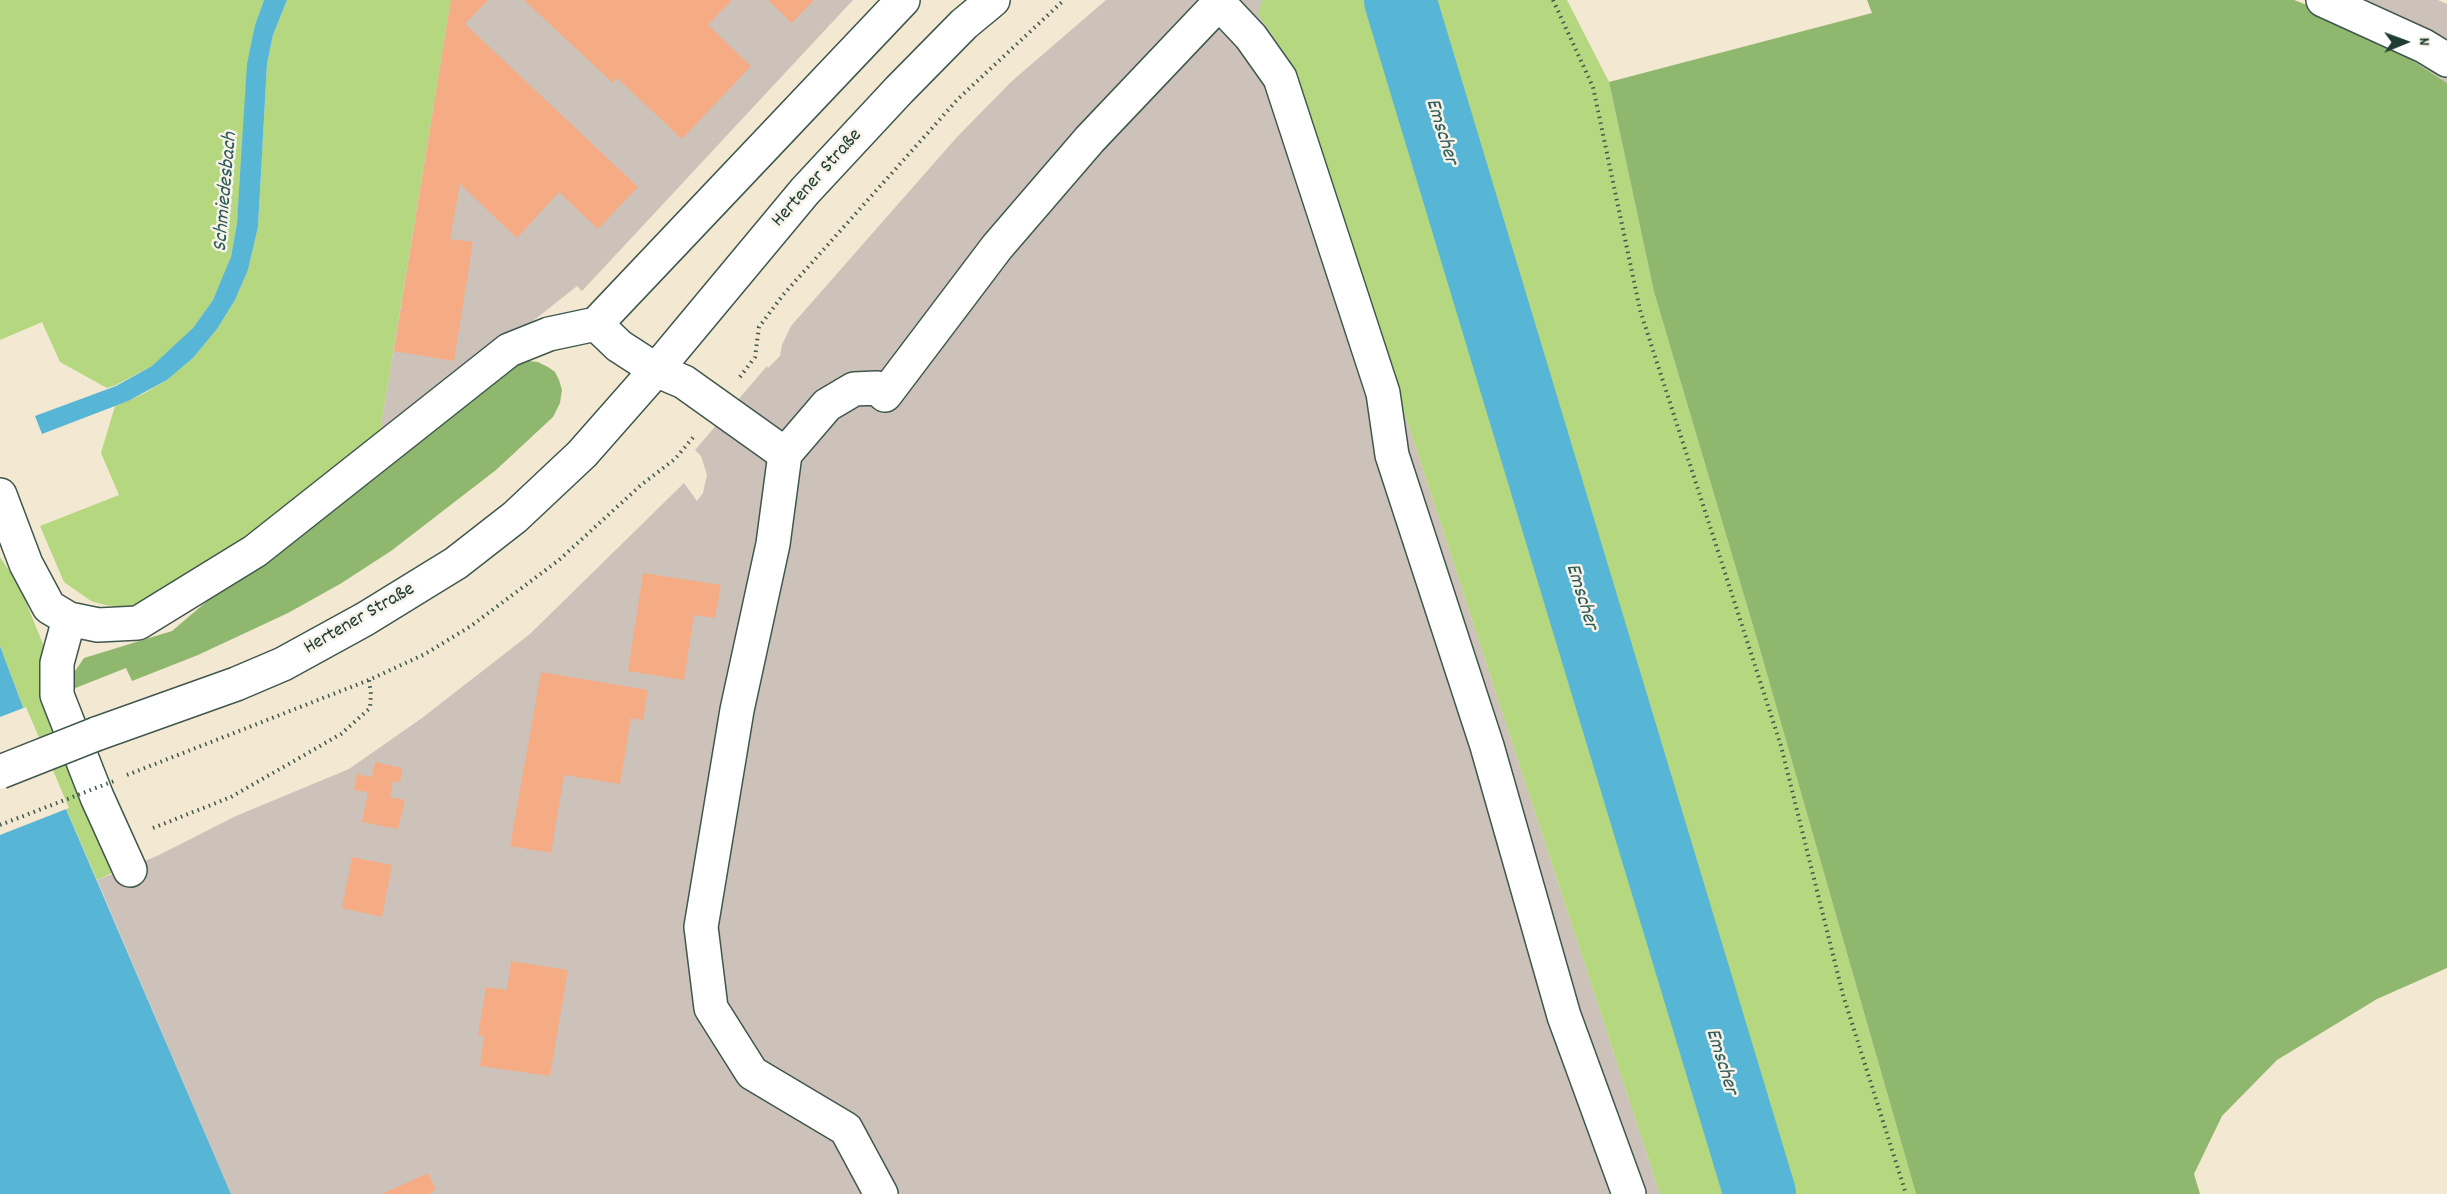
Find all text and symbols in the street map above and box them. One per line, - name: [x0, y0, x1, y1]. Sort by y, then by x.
- north arrow: [2375, 12, 2435, 72]
- text: N: [2412, 38, 2435, 46]
- water label: Emscher: [1418, 96, 1462, 168]
- street label: Hertener Straße: [768, 125, 868, 233]
- water label: Schmiedesbach: [209, 131, 245, 253]
- water label: Emscher: [1558, 561, 1602, 633]
- street label: Hertener Straße: [300, 579, 420, 661]
- water label: Emscher: [1698, 1026, 1742, 1098]

